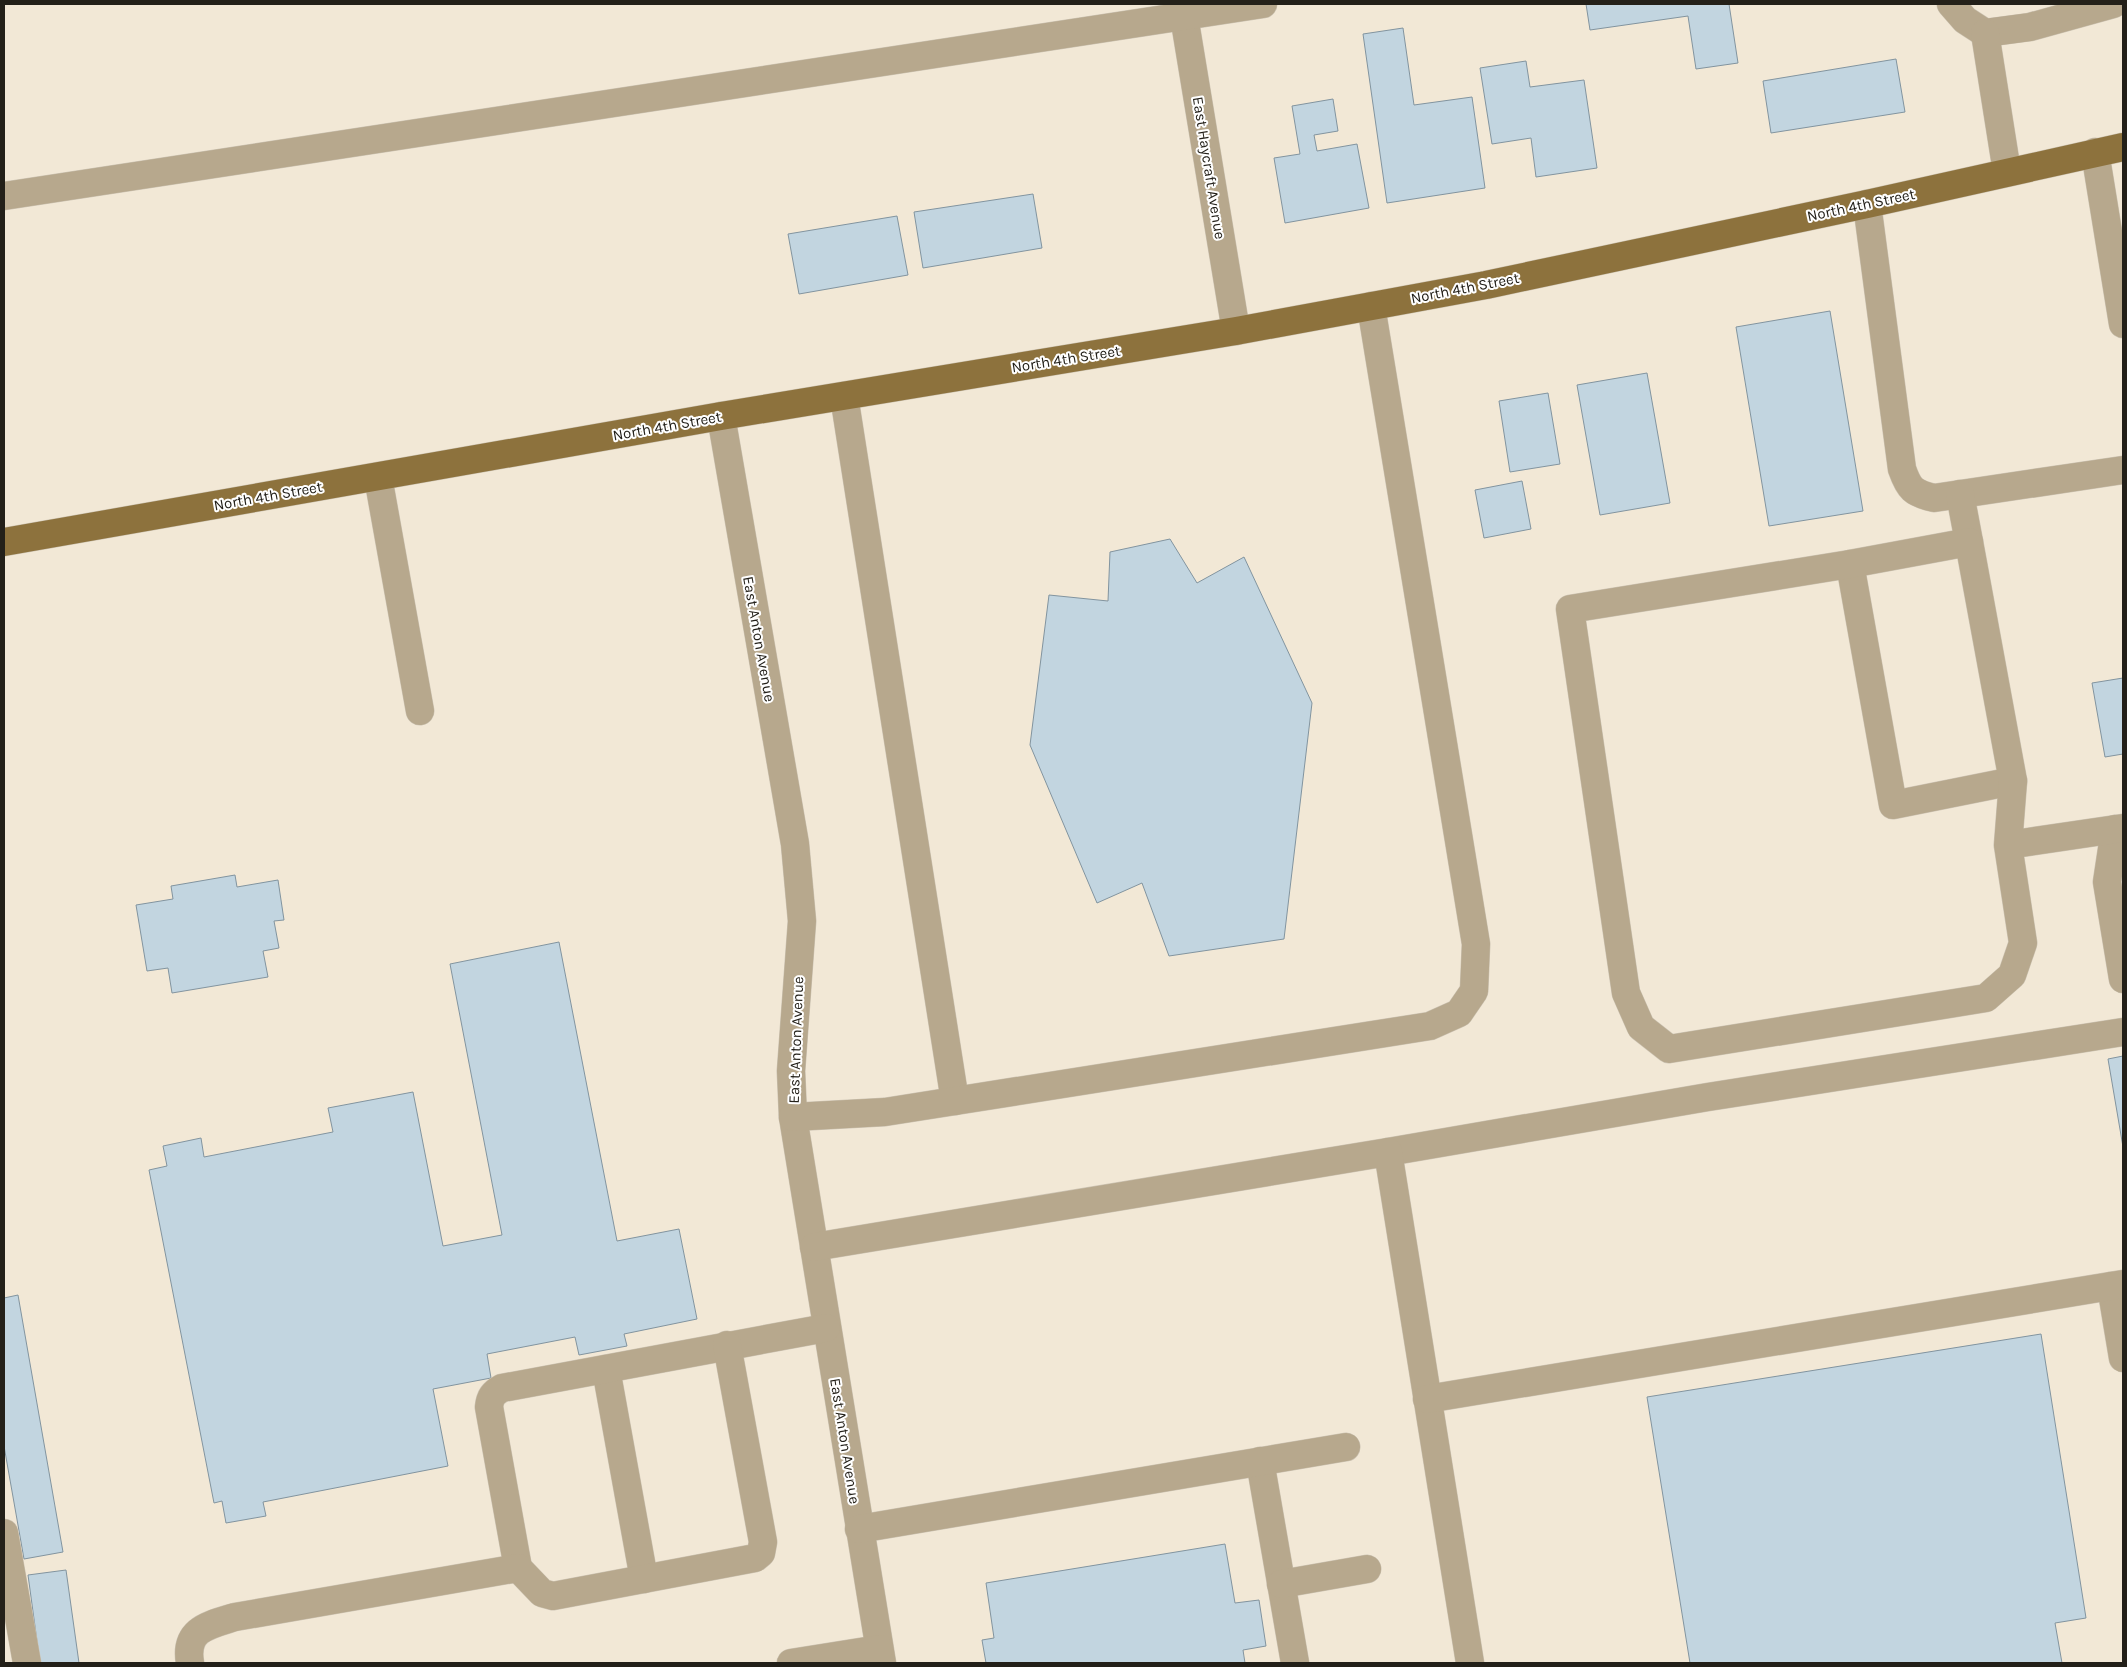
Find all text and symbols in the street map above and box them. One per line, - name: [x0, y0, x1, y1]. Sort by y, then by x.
- street label: East Haycraft Avenue: [1189, 95, 1229, 241]
- street label: North 4th Street: [1805, 185, 1917, 225]
- street label: North 4th Street: [1409, 269, 1521, 307]
- street label: North 4th Street: [1010, 341, 1122, 376]
- street label: North 4th Street: [611, 408, 723, 444]
- street label: North 4th Street: [212, 478, 324, 514]
- street label: East Anton Avenue: [739, 575, 779, 703]
- street label: East Anton Avenue: [785, 976, 807, 1104]
- street label: East Anton Avenue: [826, 1377, 864, 1505]

